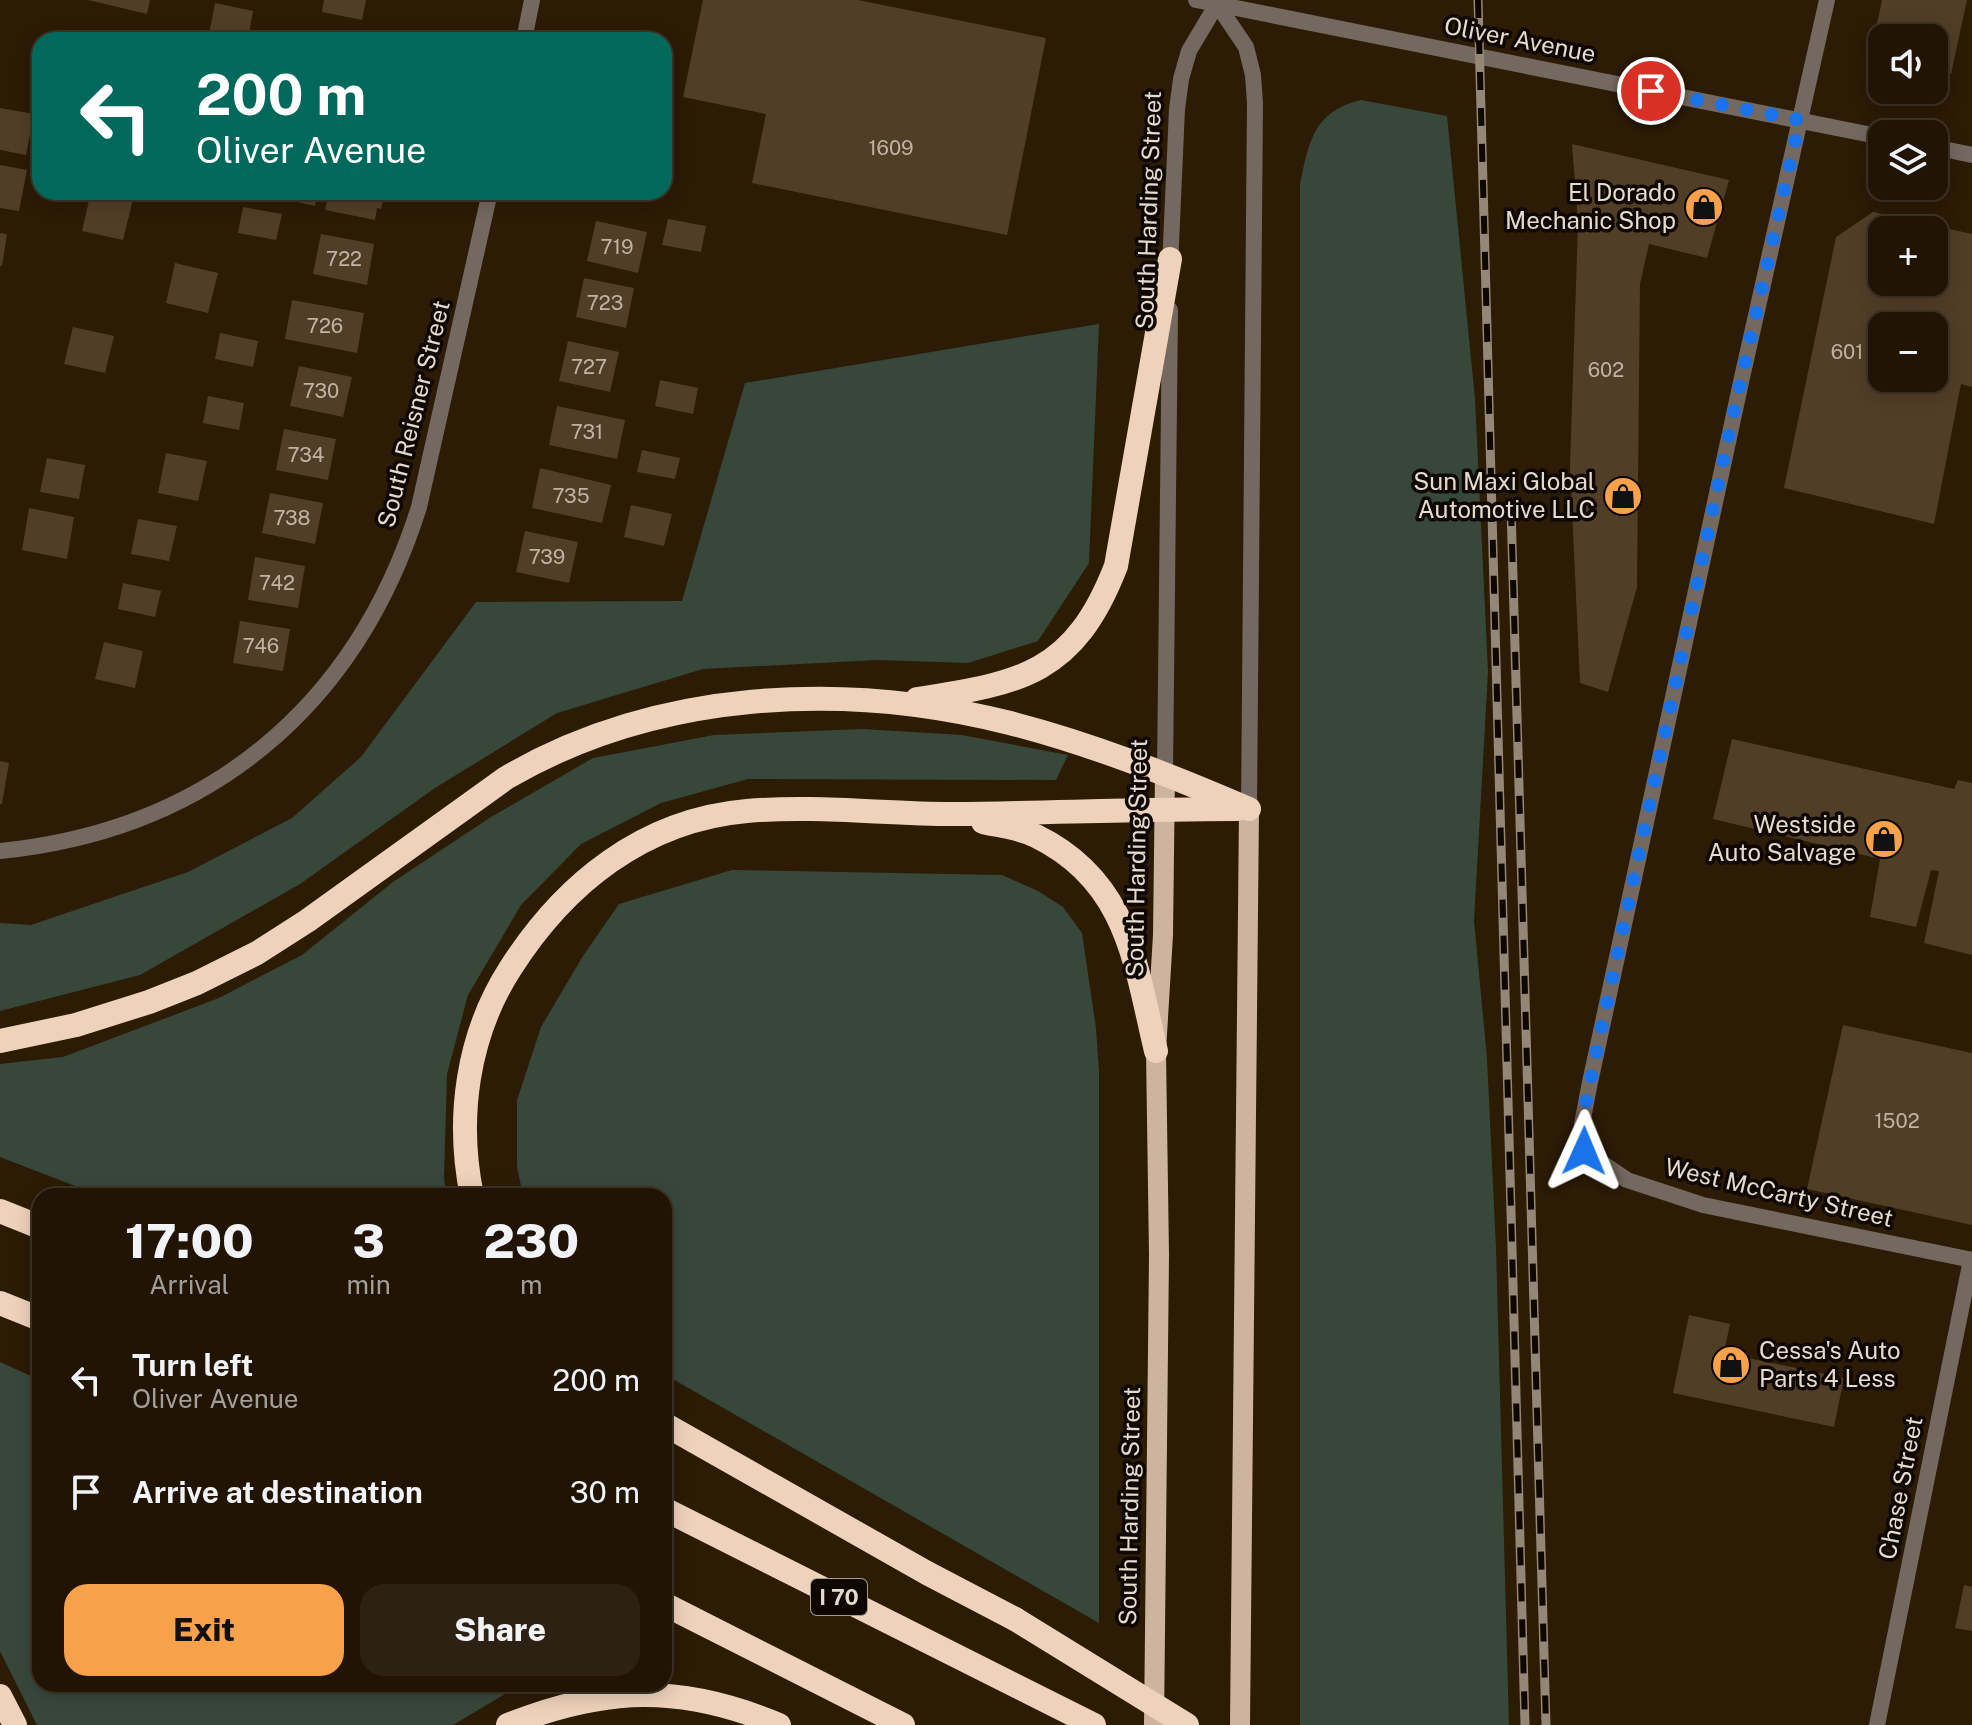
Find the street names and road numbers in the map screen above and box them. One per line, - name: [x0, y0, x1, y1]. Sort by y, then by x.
- street label: Oliver Avenue: [1442, 11, 1598, 67]
- street label: South Harding Street: [1130, 90, 1166, 330]
- street label: South Reisner Street: [371, 297, 455, 530]
- street label: South Harding Street: [1120, 738, 1152, 978]
- street label: West McCarty Street: [1662, 1152, 1896, 1232]
- street label: South Harding Street: [1113, 1386, 1145, 1626]
- street label: Chase Street: [1872, 1414, 1928, 1562]
- road number: I 70: [811, 1579, 867, 1615]

